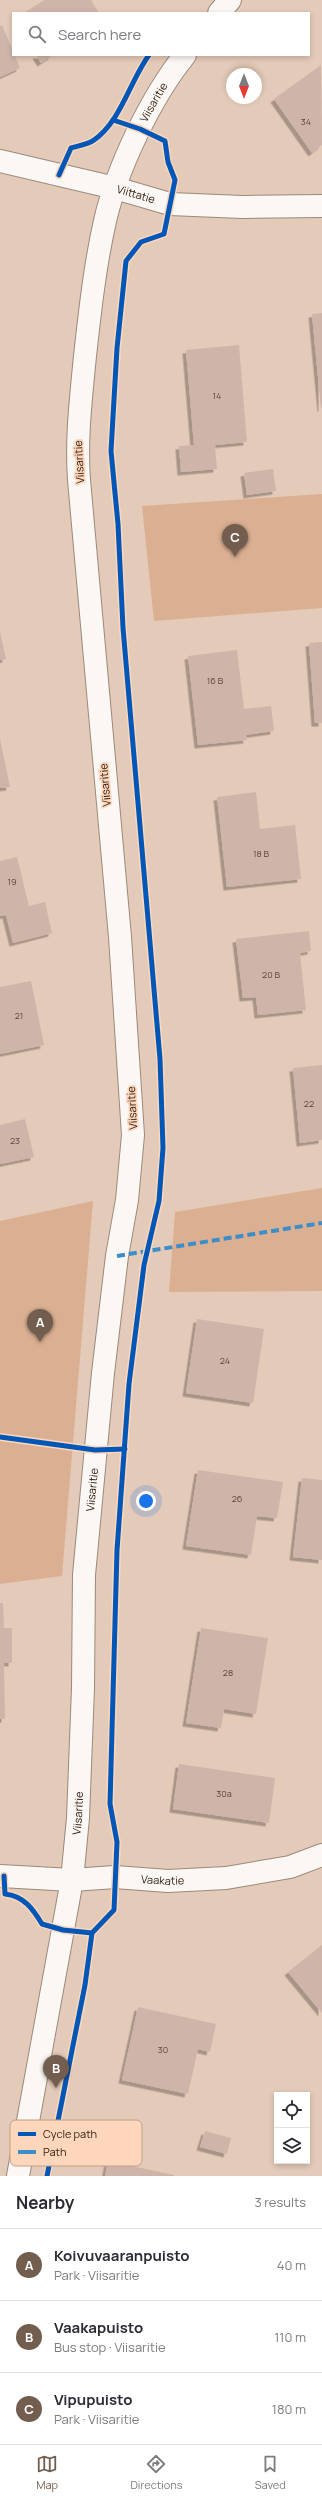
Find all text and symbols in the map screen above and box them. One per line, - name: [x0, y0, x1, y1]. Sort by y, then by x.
- search box: [12, 12, 310, 56]
- icon: search: [26, 23, 48, 45]
- text: Search here: [58, 24, 141, 45]
- north arrow: [226, 68, 262, 104]
- street label: Viisaritie: [136, 79, 171, 124]
- house number: 34: [301, 115, 311, 128]
- street label: Viittatie: [115, 181, 158, 206]
- house number: 14: [213, 389, 221, 402]
- street label: Viisaritie: [70, 439, 87, 484]
- pin: C: [222, 524, 248, 557]
- house number: 16 B: [207, 674, 224, 687]
- street label: Viisaritie: [95, 762, 114, 807]
- house number: 18 B: [253, 847, 270, 860]
- house number: 19: [7, 875, 17, 888]
- house number: 20 B: [262, 968, 280, 981]
- house number: 21: [15, 1009, 23, 1022]
- street label: Viisaritie: [123, 1085, 140, 1130]
- house number: 22: [304, 1097, 314, 1110]
- house number: 23: [10, 1134, 20, 1147]
- pin: A: [27, 1309, 53, 1342]
- house number: 24: [220, 1354, 230, 1367]
- street label: Viisaritie: [82, 1467, 101, 1512]
- your location: [136, 1491, 156, 1511]
- house number: 26: [232, 1492, 243, 1505]
- house number: 28: [223, 1666, 233, 1679]
- house number: 30a: [216, 1787, 232, 1800]
- street label: Viisaritie: [68, 1791, 86, 1835]
- street label: Vaakatie: [140, 1871, 185, 1888]
- house number: 30: [158, 2043, 168, 2056]
- pin: B: [43, 2055, 69, 2088]
- map controls: [274, 2092, 310, 2164]
- button: locate: [274, 2092, 310, 2128]
- legend: [10, 2120, 142, 2166]
- text: Cycle path: [43, 2126, 97, 2141]
- button: layers: [274, 2128, 310, 2164]
- text: Path: [43, 2144, 66, 2159]
- text: Nearby: [16, 2191, 74, 2214]
- text: 3 results: [254, 2193, 306, 2211]
- text: Koivuvaaranpuisto: [54, 2245, 190, 2266]
- text: A: [25, 2256, 33, 2274]
- text: 40 m: [277, 2256, 306, 2274]
- text: Park · Viisaritie: [54, 2266, 139, 2284]
- text: Vaakapuisto: [54, 2317, 143, 2338]
- text: B: [25, 2328, 33, 2346]
- text: 110 m: [274, 2328, 306, 2346]
- text: Bus stop · Viisaritie: [54, 2338, 166, 2356]
- text: Vipupuisto: [54, 2389, 132, 2410]
- text: C: [24, 2400, 34, 2418]
- text: 180 m: [272, 2400, 306, 2418]
- text: Park · Viisaritie: [54, 2410, 139, 2428]
- tab: Map: [36, 2453, 58, 2492]
- tab: Directions: [130, 2453, 183, 2492]
- tab: Saved: [255, 2453, 286, 2492]

